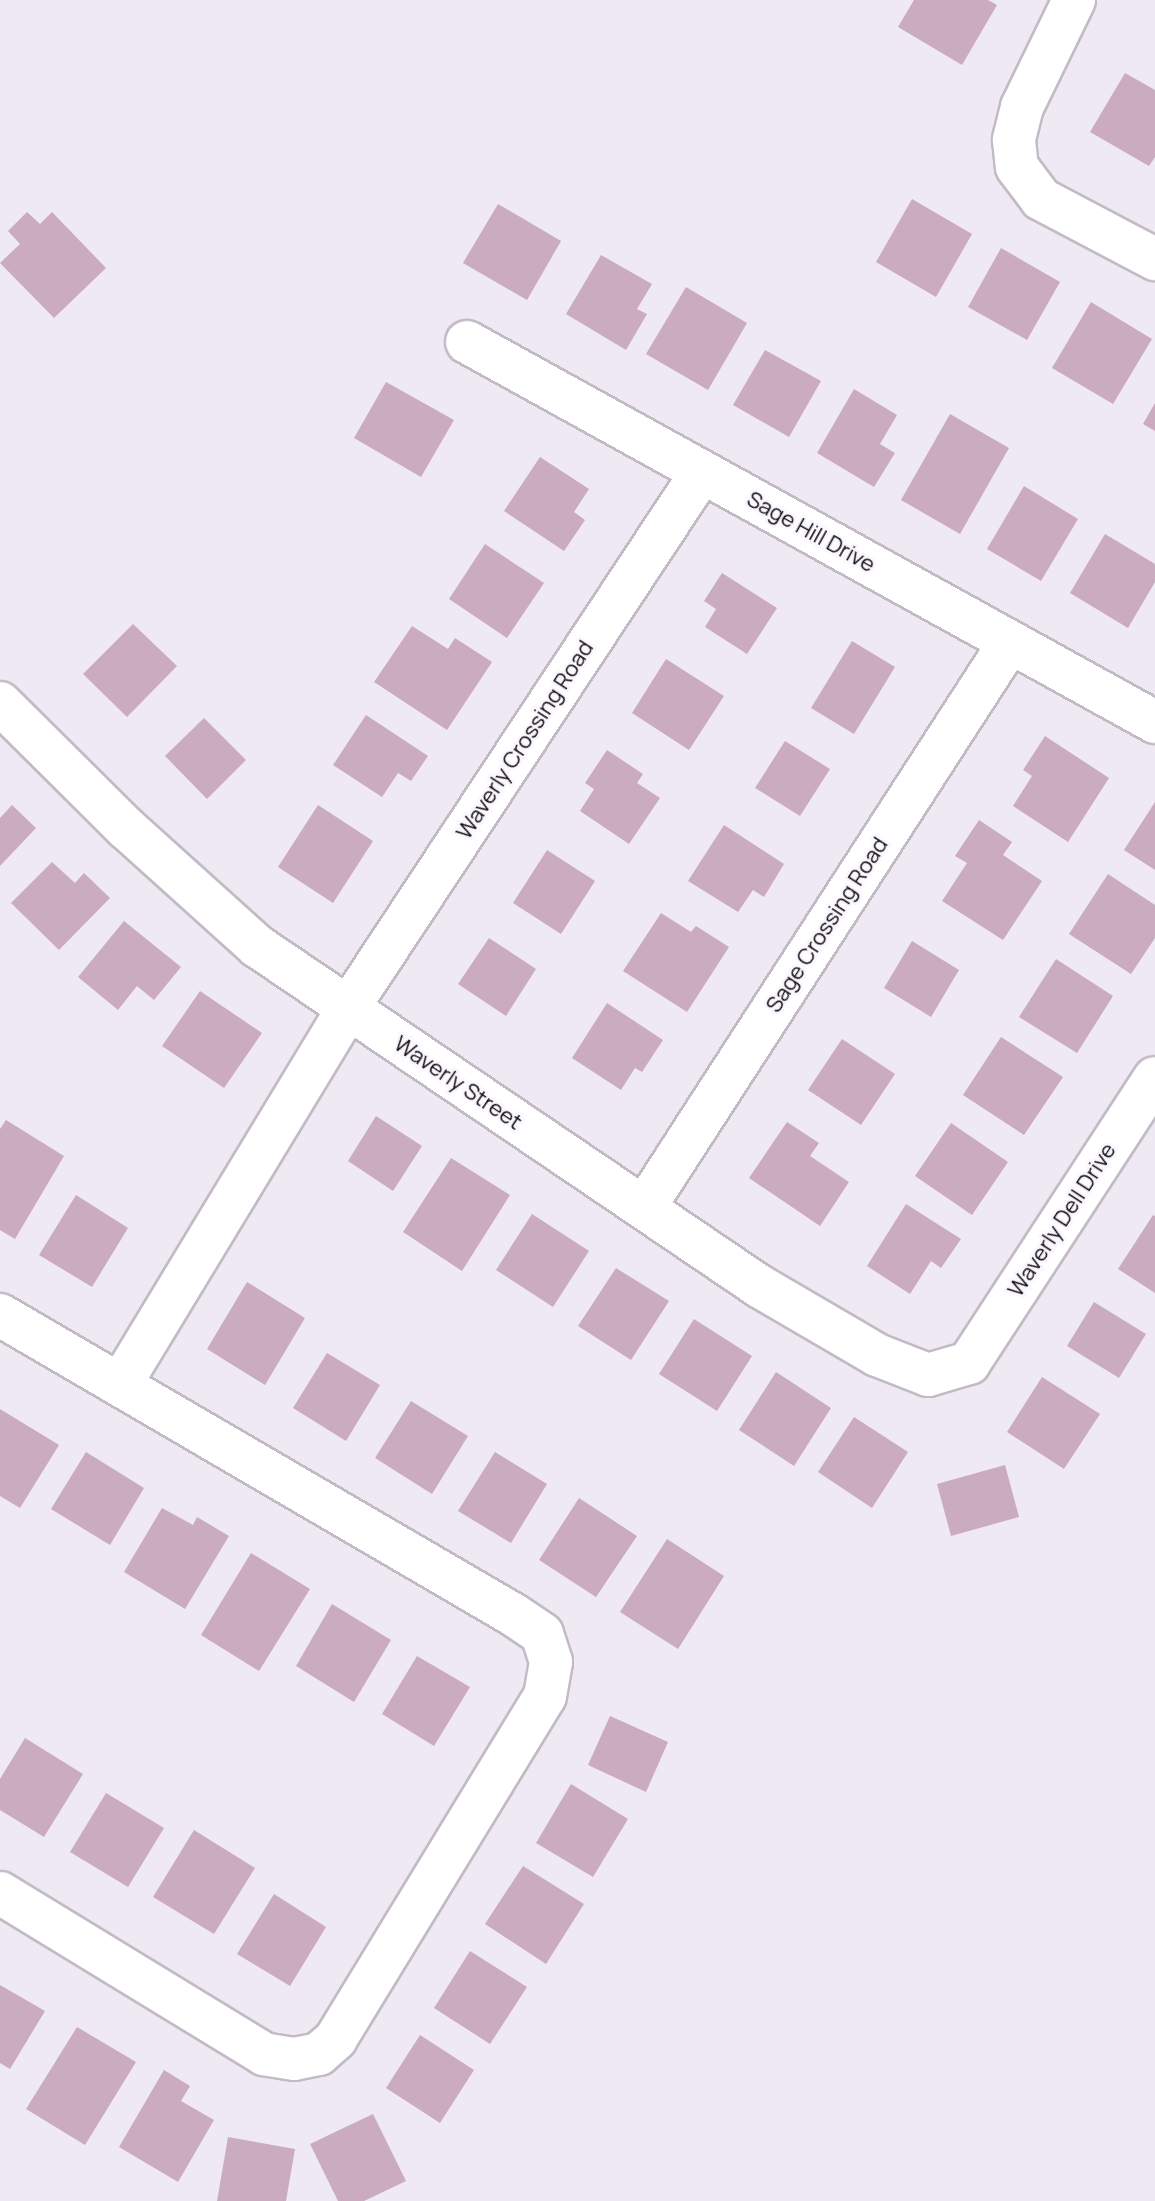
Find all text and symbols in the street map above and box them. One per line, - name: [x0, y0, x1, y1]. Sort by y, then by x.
- street label: Sage Hill Drive: [742, 486, 880, 578]
- street label: Waverly Crossing Road: [451, 636, 599, 844]
- street label: Sage Crossing Road: [761, 833, 893, 1017]
- street label: Waverly Street: [389, 1030, 527, 1136]
- street label: Waverly Dell Drive: [1003, 1138, 1121, 1302]

